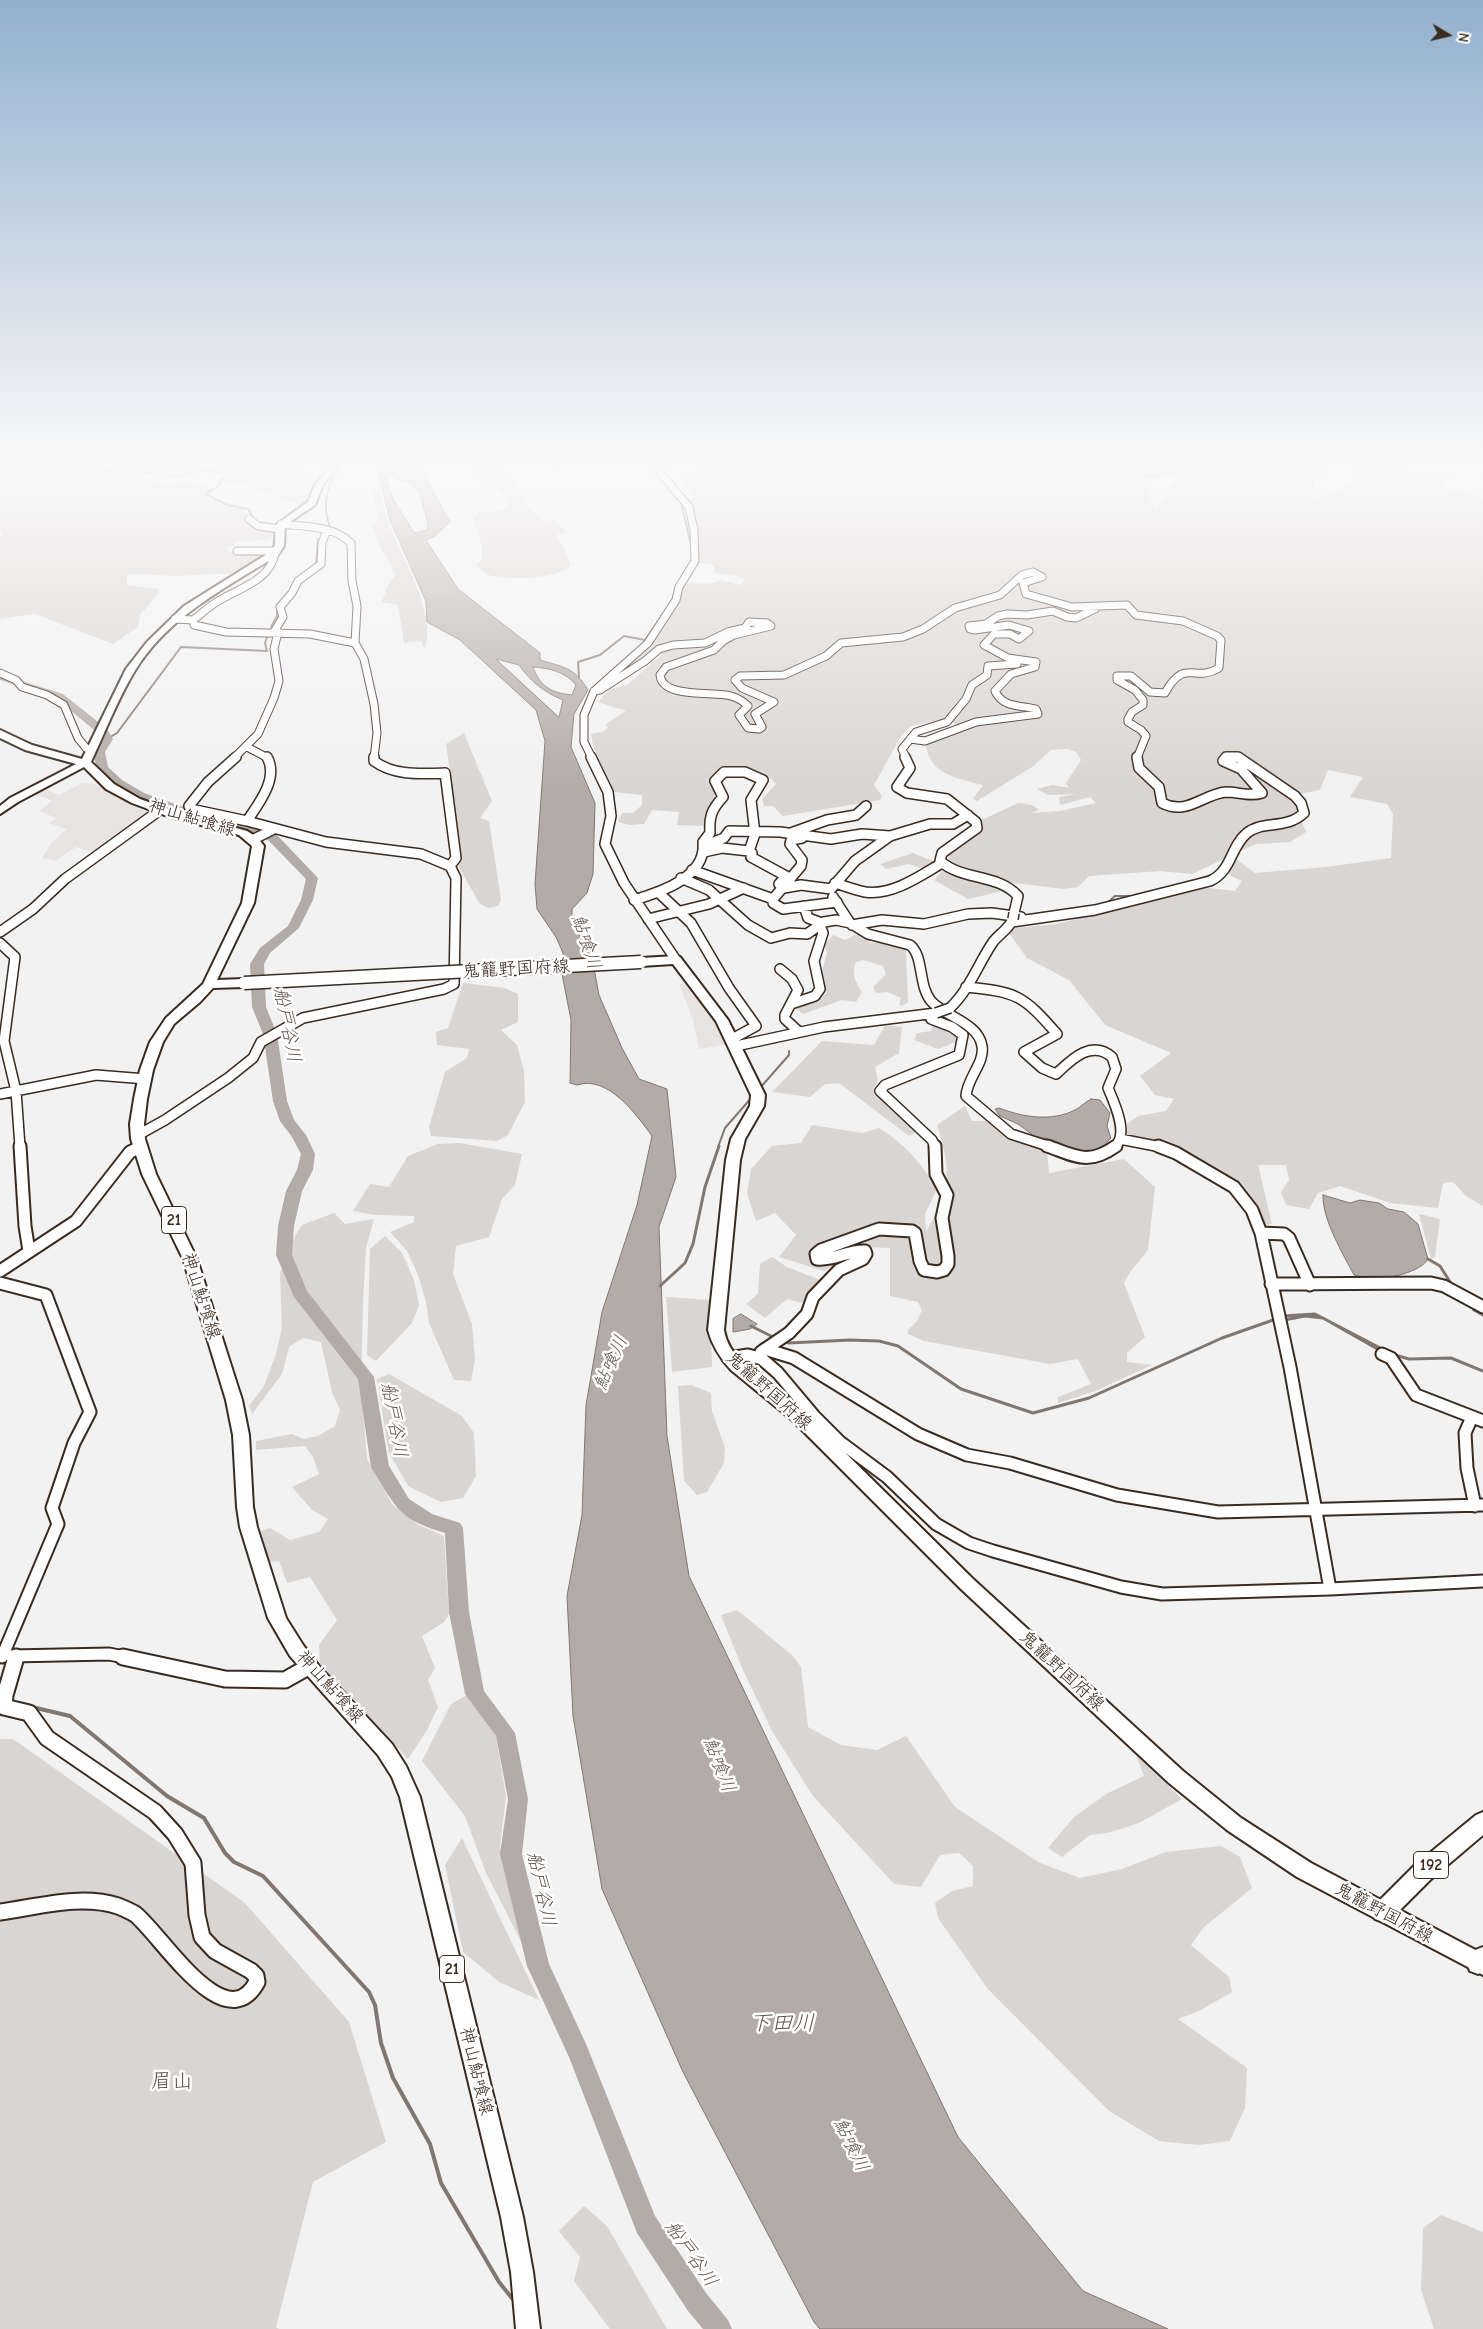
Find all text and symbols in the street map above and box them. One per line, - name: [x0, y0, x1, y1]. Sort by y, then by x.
- north arrow: [1423, 10, 1473, 60]
- text: N: [1454, 32, 1472, 43]
- street label: 神山鮎喰線: [146, 795, 238, 841]
- water label: 鮎喰川: [566, 911, 606, 973]
- street label: 鬼籠野国府線: [462, 955, 570, 983]
- water label: 船戸谷川: [269, 986, 305, 1064]
- road number: 21: [162, 1206, 186, 1234]
- street label: 神山鮎喰線: [177, 1250, 225, 1342]
- water label: 鮎喰川: [589, 1332, 633, 1394]
- street label: 鬼籠野国府線: [722, 1347, 816, 1435]
- water label: 船戸谷川: [376, 1381, 412, 1459]
- street label: 鬼籠野国府線: [1015, 1626, 1109, 1716]
- street label: 神山鮎喰線: [292, 1646, 368, 1728]
- water label: 鮎喰川: [698, 1734, 740, 1796]
- water label: 船戸谷川: [522, 1849, 560, 1929]
- road number: 192: [1414, 1852, 1448, 1878]
- street label: 鬼籠野国府線: [1331, 1878, 1437, 1948]
- road number: 21: [440, 1956, 464, 1982]
- water label: 下田川: [749, 2011, 815, 2037]
- street label: 神山鮎喰線: [455, 2025, 497, 2117]
- park label: 眉山: [151, 2069, 193, 2095]
- water label: 鮎喰川: [828, 2114, 874, 2176]
- water label: 船戸谷川: [660, 2216, 722, 2292]

